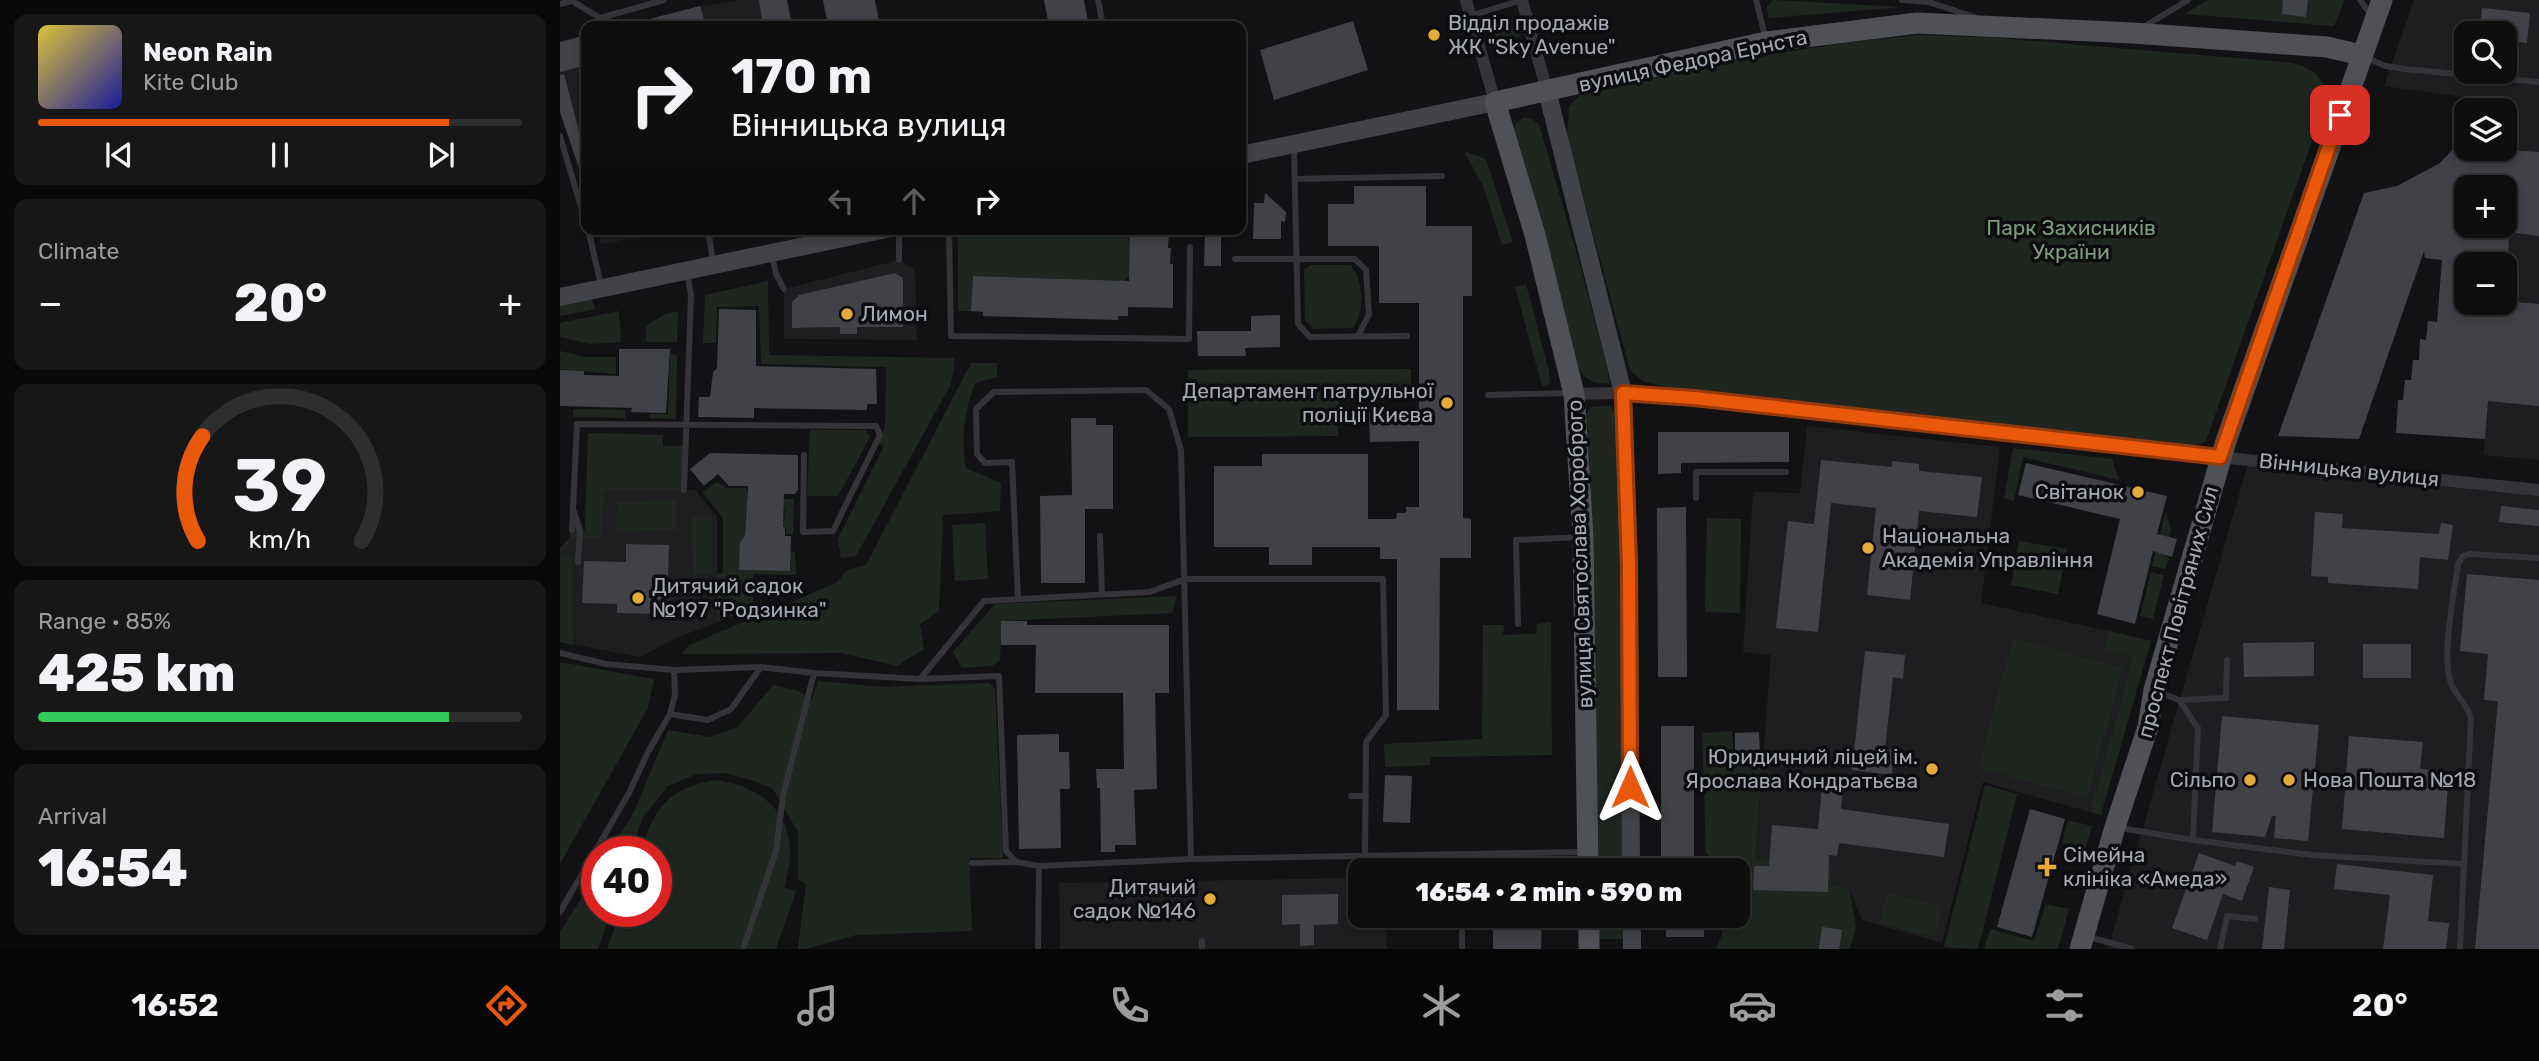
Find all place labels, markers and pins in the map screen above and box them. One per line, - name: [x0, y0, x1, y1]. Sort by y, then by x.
- place label: Відділ продажів ЖК "Sky Avenue": [1448, 10, 1616, 59]
- marker: Відділ продажів ЖК "Sky Avenue": [1426, 27, 1442, 43]
- pin: [2310, 85, 2370, 145]
- place label: Лимон: [861, 301, 928, 326]
- marker: Лимон: [839, 306, 855, 322]
- place label: Департамент патрульної поліції Києва: [1182, 378, 1434, 427]
- marker: Департамент патрульної поліції Києва: [1439, 395, 1455, 411]
- place label: Світанок: [2035, 479, 2124, 504]
- marker: Світанок: [2130, 484, 2146, 500]
- place label: Національна Академія Управління: [1882, 523, 2093, 572]
- marker: Національна Академія Управління: [1860, 540, 1876, 556]
- place label: Дитячий садок №197 "Родзинка": [652, 573, 827, 622]
- marker: Дитячий садок №197 "Родзинка": [630, 590, 646, 606]
- place label: Юридичний ліцей ім. Ярослава Кондратьєва: [1685, 744, 1918, 793]
- marker: Юридичний ліцей ім. Ярослава Кондратьєва: [1924, 761, 1940, 777]
- place label: Сільпо: [2170, 767, 2236, 792]
- place label: Нова Пошта №18: [2303, 767, 2476, 792]
- marker: Сільпо: [2242, 772, 2258, 788]
- marker: Нова Пошта №18: [2281, 772, 2297, 788]
- place label: Сімейна клініка «Амеда»: [2063, 842, 2227, 891]
- marker: Сімейна клініка «Амеда»: [2037, 857, 2057, 877]
- place label: Дитячий садок №146: [1073, 874, 1196, 923]
- marker: Дитячий садок №146: [1202, 891, 1218, 907]

